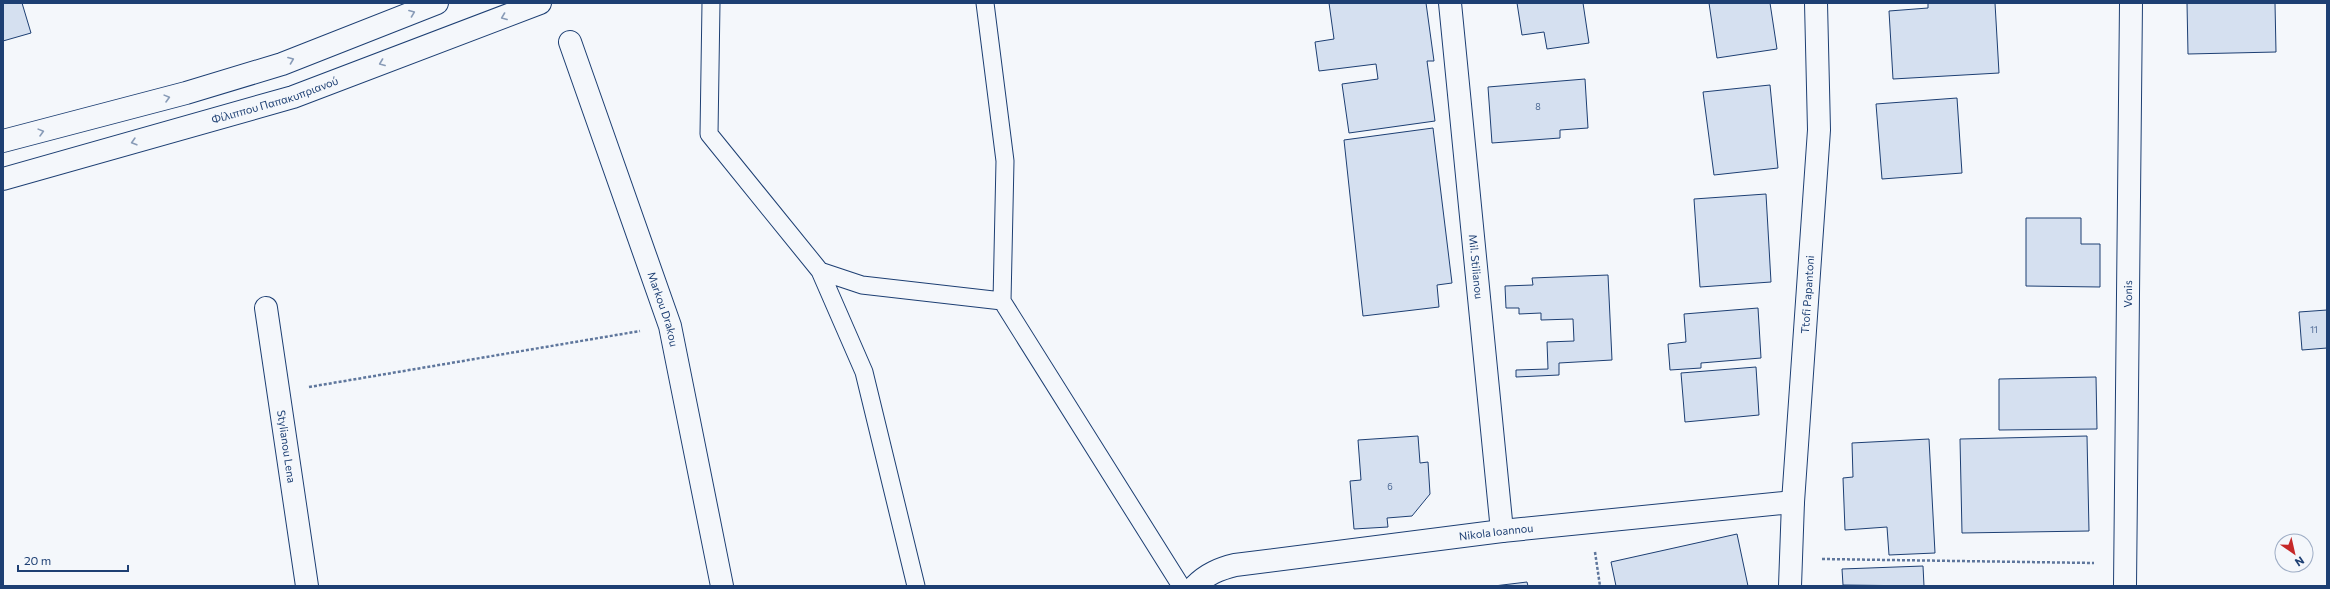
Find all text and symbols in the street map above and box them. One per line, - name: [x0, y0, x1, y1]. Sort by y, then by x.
- one-way arrow: [408, 9, 415, 17]
- one-way arrow: [501, 12, 508, 20]
- one-way arrow: [287, 57, 294, 65]
- one-way arrow: [379, 58, 386, 66]
- street label: Φίλιππου Παπακυπριανού: [210, 73, 340, 126]
- one-way arrow: [163, 95, 170, 103]
- house number: 8: [1535, 101, 1541, 112]
- one-way arrow: [38, 129, 44, 137]
- one-way arrow: [131, 137, 138, 146]
- street label: Mil. Stilianou: [1467, 234, 1486, 300]
- street label: Ttofi Papantoni: [1798, 255, 1816, 334]
- street label: Markou Drakou: [645, 270, 681, 348]
- street label: Vonis: [2121, 280, 2134, 308]
- house number: 11: [2310, 324, 2318, 335]
- street label: Stylianou Lena: [275, 409, 299, 484]
- house number: 6: [1387, 481, 1393, 492]
- street label: Nikola Ioannou: [1458, 521, 1534, 542]
- north arrow: [2274, 533, 2314, 573]
- scale bar: [18, 547, 128, 573]
- text: 20 m: [24, 553, 51, 567]
- text: N: [2293, 554, 2307, 569]

